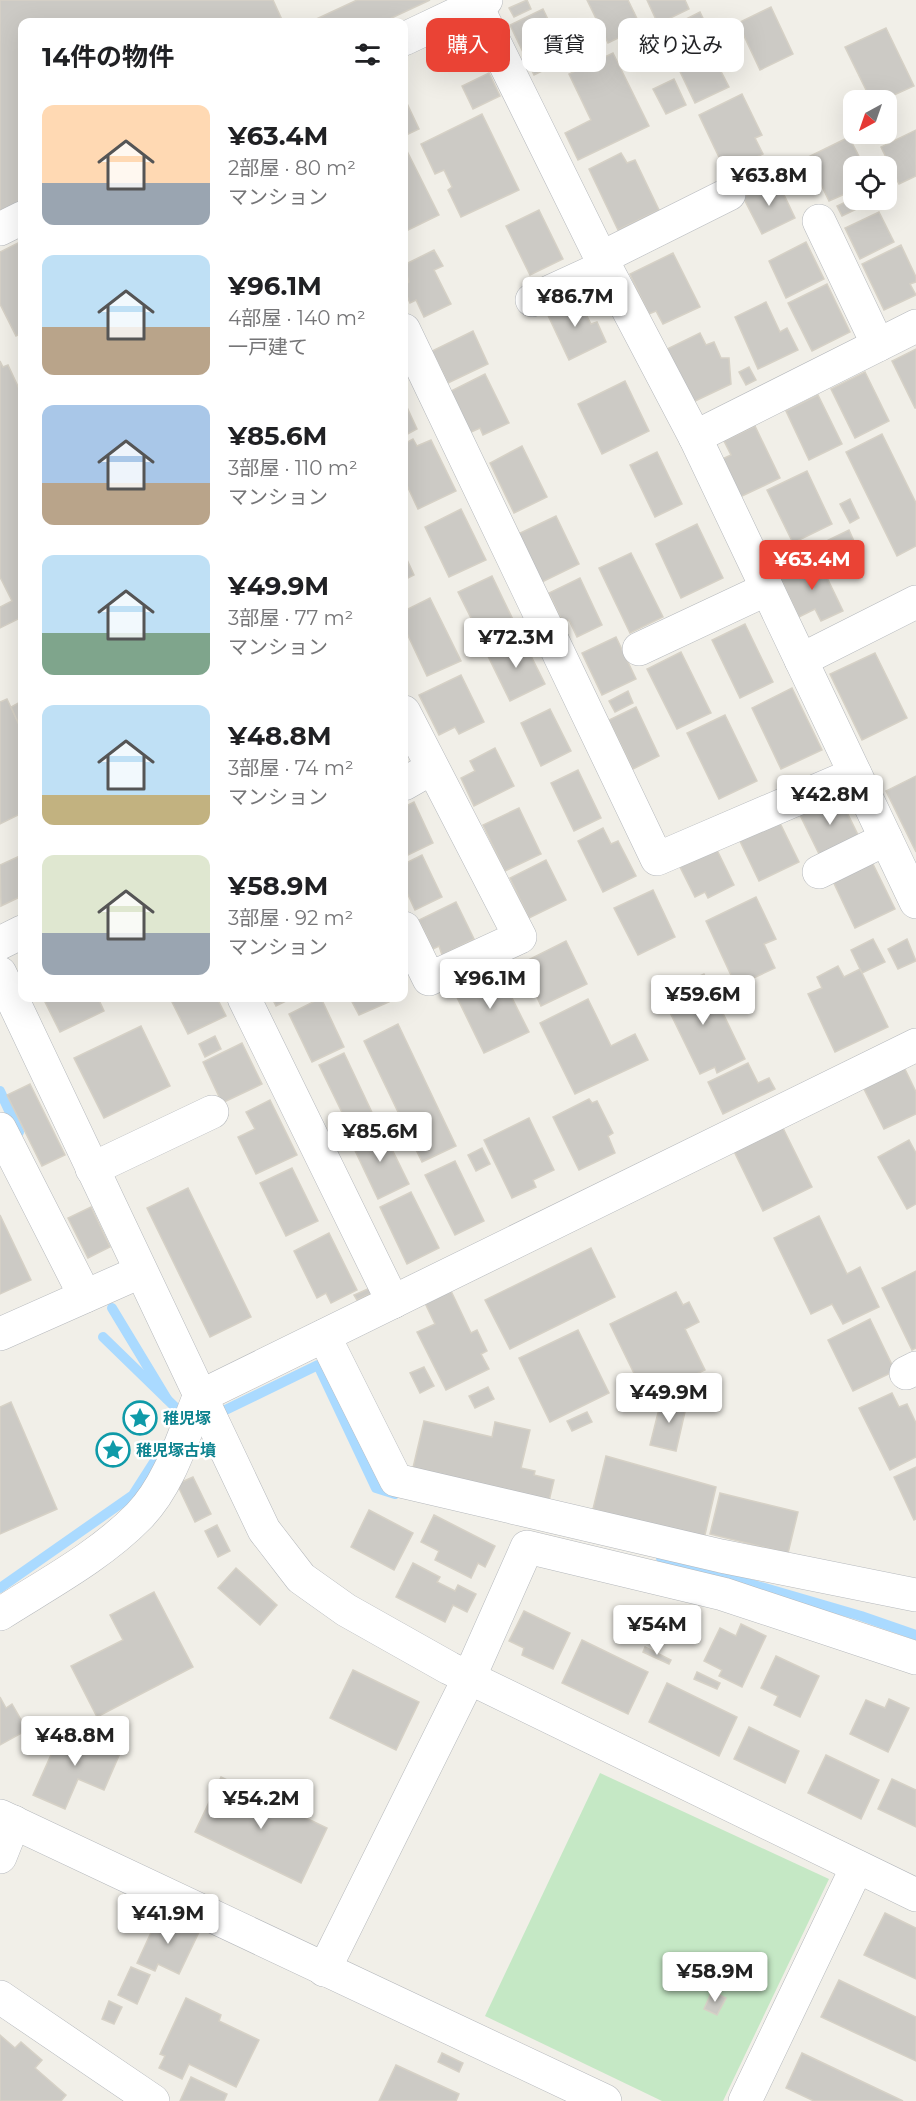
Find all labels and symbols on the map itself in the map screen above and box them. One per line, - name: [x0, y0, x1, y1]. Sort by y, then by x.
- north arrow: [843, 90, 897, 144]
- pin: ¥63.8M: [720, 156, 818, 207]
- pin: ¥86.7M: [526, 277, 624, 328]
- pin: ¥63.4M: [763, 540, 861, 591]
- pin: ¥72.3M: [467, 618, 565, 669]
- pin: ¥42.8M: [781, 775, 879, 826]
- pin: ¥96.1M: [441, 959, 539, 1010]
- pin: ¥59.6M: [654, 975, 752, 1026]
- pin: ¥85.6M: [331, 1112, 429, 1163]
- pin: ¥49.9M: [620, 1373, 718, 1424]
- place icon: 稚児塚: [122, 1400, 158, 1436]
- place label: 稚児塚: [163, 1409, 211, 1428]
- place icon: 稚児塚古墳: [95, 1432, 131, 1468]
- place label: 稚児塚古墳: [136, 1441, 216, 1460]
- pin: ¥54M: [621, 1605, 693, 1656]
- pin: ¥48.8M: [26, 1716, 124, 1767]
- pin: ¥54.2M: [212, 1779, 310, 1830]
- pin: ¥41.9M: [119, 1894, 217, 1945]
- pin: ¥58.9M: [666, 1952, 764, 2003]

